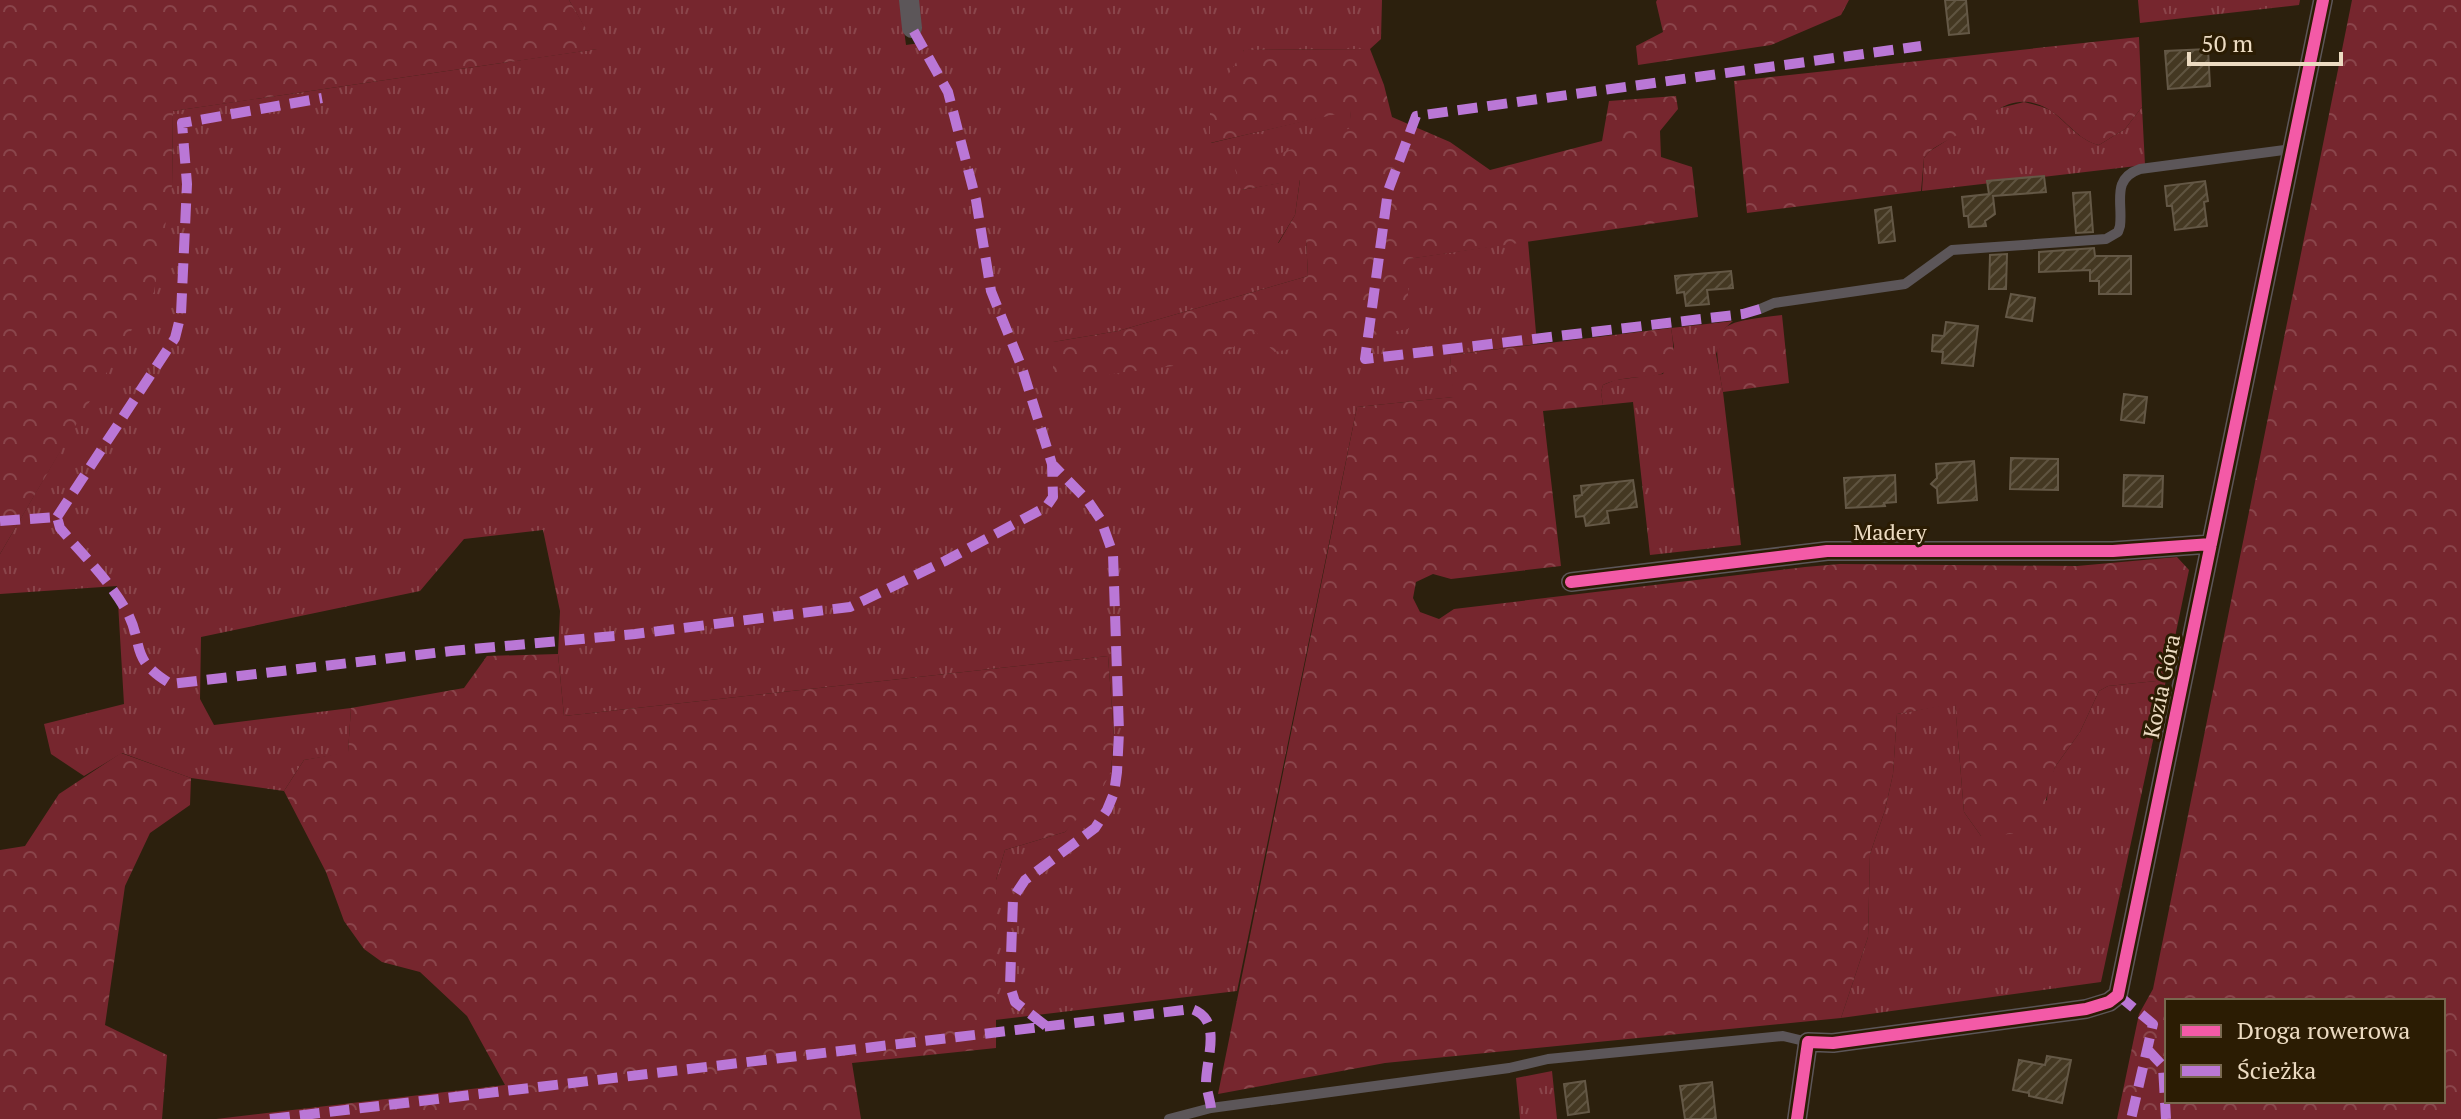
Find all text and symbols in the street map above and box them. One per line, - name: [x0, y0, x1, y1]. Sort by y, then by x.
- scale bar: [2189, 16, 2341, 66]
- text: 50 m: [2201, 27, 2253, 59]
- street label: Madery: [1853, 517, 1928, 546]
- street label: Kozia Góra: [2136, 631, 2186, 741]
- legend: [2165, 999, 2445, 1103]
- text: Droga rowerowa: [2237, 1014, 2410, 1046]
- text: Ścieżka: [2237, 1054, 2316, 1086]

